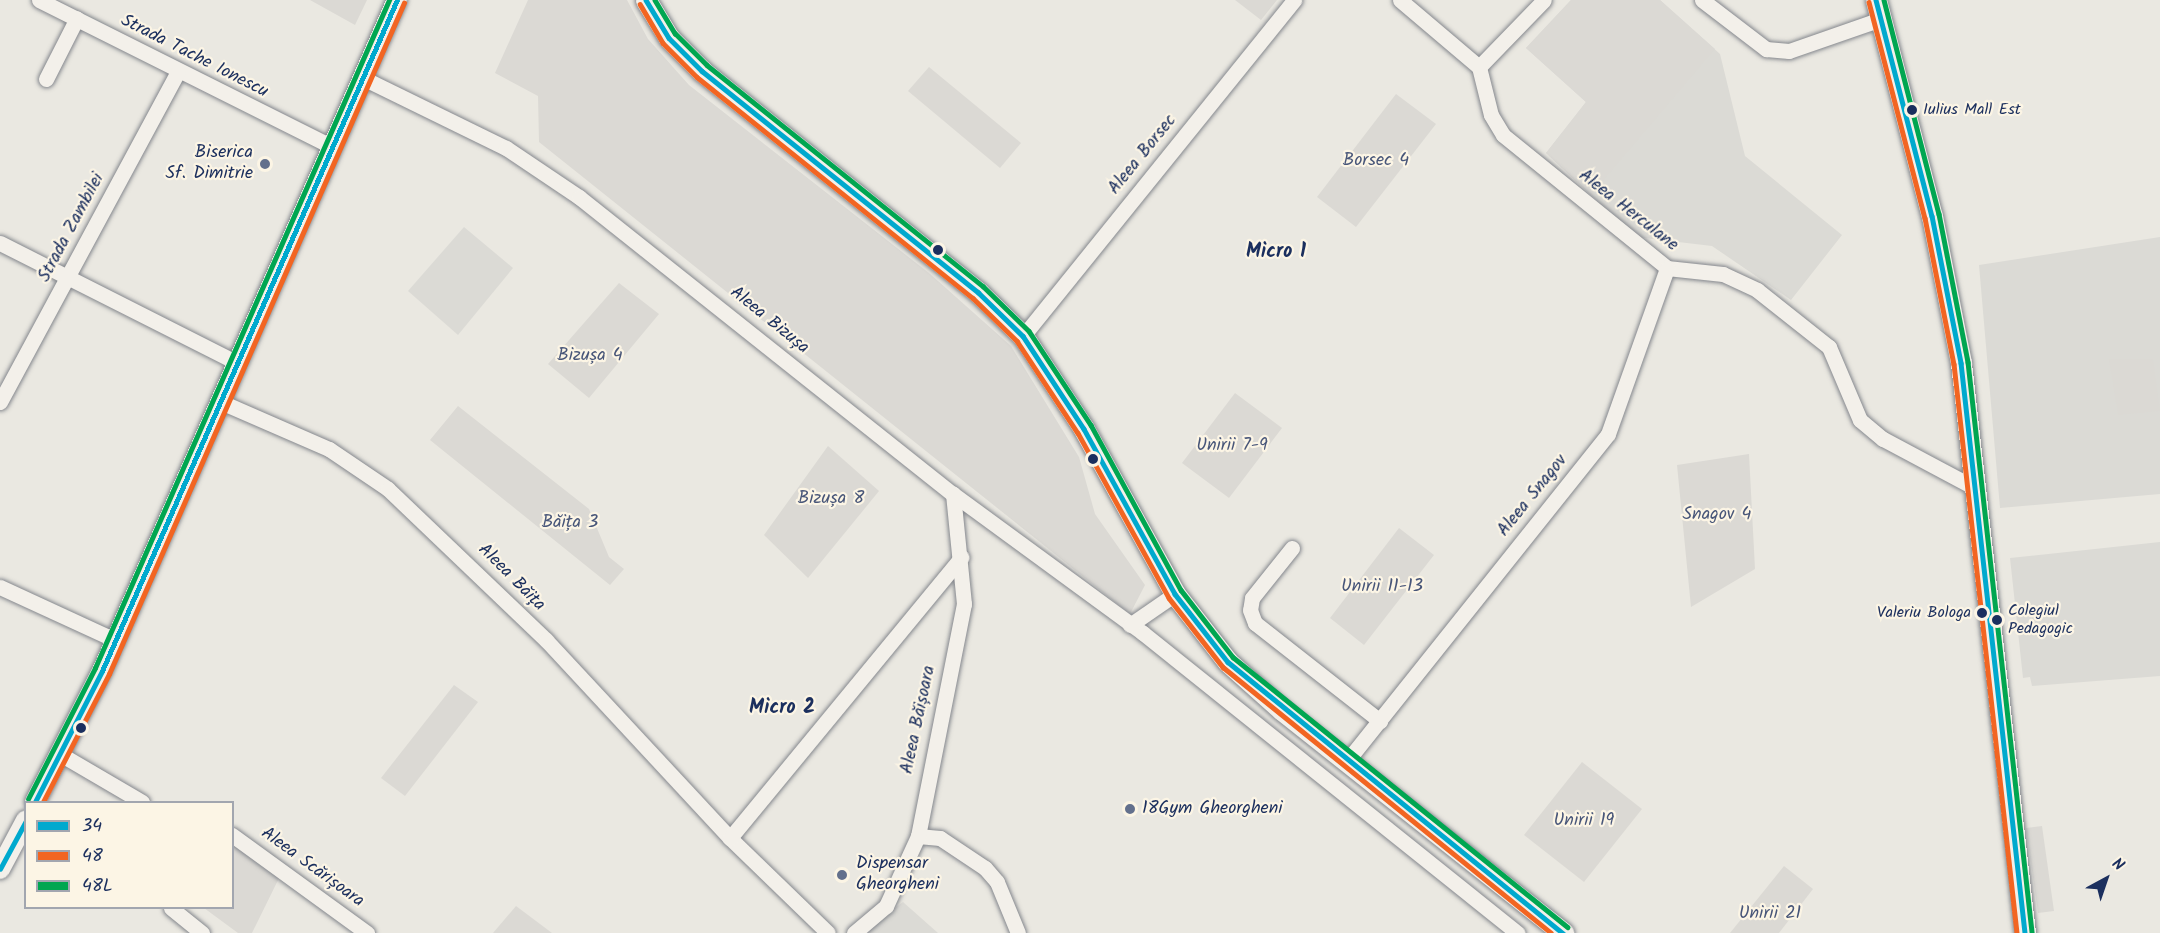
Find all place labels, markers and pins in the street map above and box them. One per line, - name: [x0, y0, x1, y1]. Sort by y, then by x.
- place label: Iulius Mall Est: [1923, 100, 2021, 120]
- marker: Iulius Mall Est: [1906, 104, 1918, 116]
- place label: Biserica Sf. Dimitrie: [165, 143, 253, 186]
- marker: Biserica Sf. Dimitrie: [258, 157, 272, 171]
- unlabelled marker: [932, 244, 944, 256]
- unlabelled marker: [1087, 453, 1099, 465]
- place label: Colegiul Pedagogic: [2008, 601, 2073, 639]
- place label: Valeriu Bologa: [1877, 603, 1971, 623]
- marker: Valeriu Bologa: [1976, 607, 1988, 619]
- marker: Colegiul Pedagogic: [1991, 614, 2003, 626]
- unlabelled marker: [75, 722, 87, 734]
- place label: 18Gym Gheorgheni: [1142, 798, 1283, 820]
- marker: 18Gym Gheorgheni: [1123, 802, 1137, 816]
- place label: Dispensar Gheorgheni: [856, 854, 939, 896]
- marker: Dispensar Gheorgheni: [833, 866, 851, 884]

